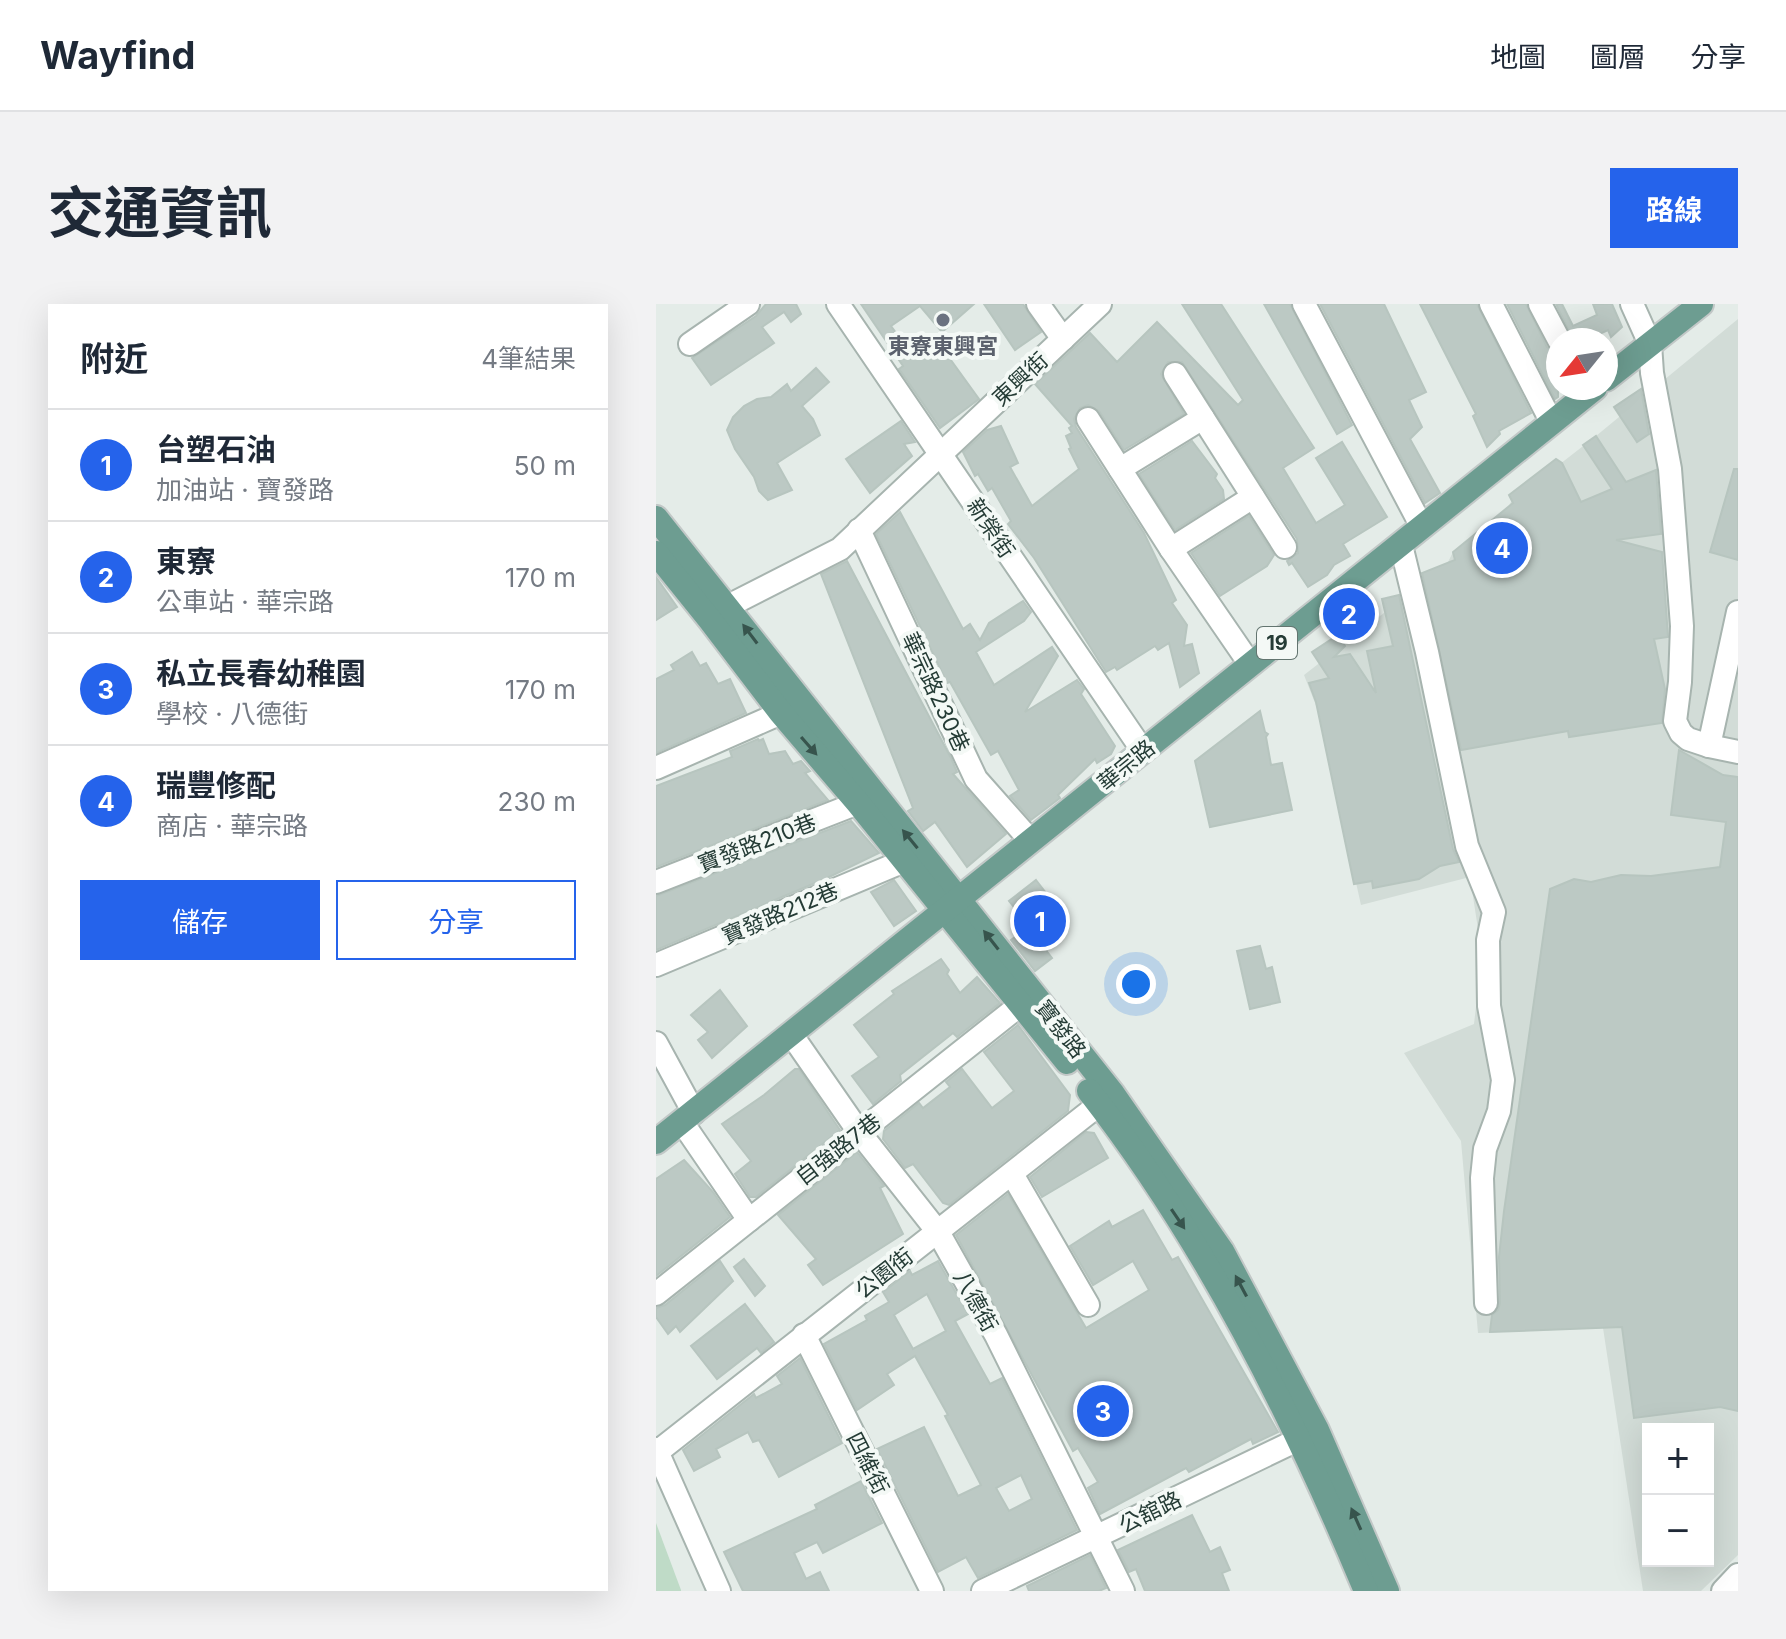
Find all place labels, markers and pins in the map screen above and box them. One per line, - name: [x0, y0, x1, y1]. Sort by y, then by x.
- marker: 東寮東興宮: [934, 311, 952, 329]
- place label: 東寮東興宮: [888, 333, 998, 359]
- pin: 4: [1476, 518, 1528, 578]
- pin: 2: [1323, 584, 1375, 644]
- pin: 1: [1014, 891, 1066, 951]
- pin: 3: [1077, 1381, 1129, 1441]

